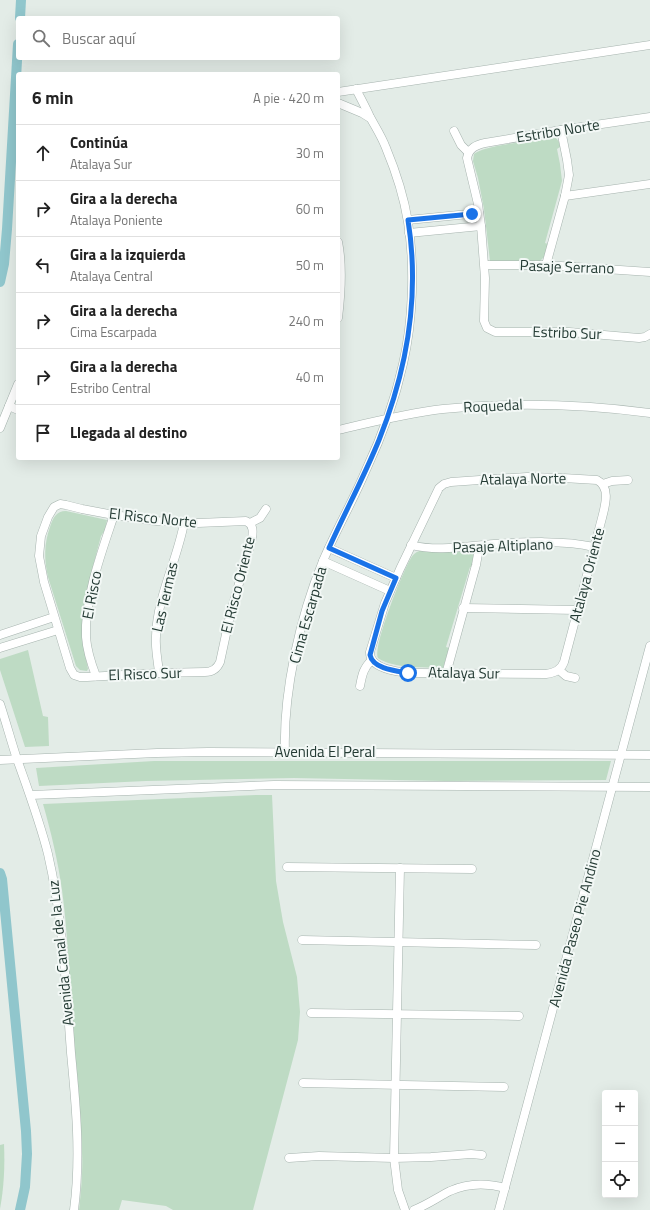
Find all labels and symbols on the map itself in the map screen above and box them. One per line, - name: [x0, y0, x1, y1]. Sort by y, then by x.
- street label: Estribo Norte: [515, 113, 601, 148]
- route end: [463, 205, 481, 223]
- street label: Pasaje Serrano: [519, 253, 615, 280]
- street label: Estribo Sur: [532, 320, 602, 345]
- street label: Roquedal: [463, 392, 523, 419]
- street label: Atalaya Norte: [480, 466, 566, 491]
- street label: El Risco Norte: [108, 501, 198, 534]
- street label: Atalaya Oriente: [563, 525, 610, 625]
- street label: Pasaje Altiplano: [452, 532, 554, 559]
- street label: El Risco Oriente: [214, 534, 261, 636]
- street label: Las Termas: [145, 560, 184, 634]
- street label: Cima Escarpada: [283, 563, 333, 666]
- street label: El Risco: [76, 569, 107, 621]
- street label: Atalaya Sur: [428, 660, 500, 685]
- street label: El Risco Sur: [108, 661, 182, 686]
- route start: [399, 664, 417, 682]
- street label: Avenida El Peral: [274, 740, 376, 763]
- street label: Avenida Paseo Pie Andino: [542, 846, 607, 1009]
- street label: Avenida Canal de la Luz: [41, 879, 80, 1027]

